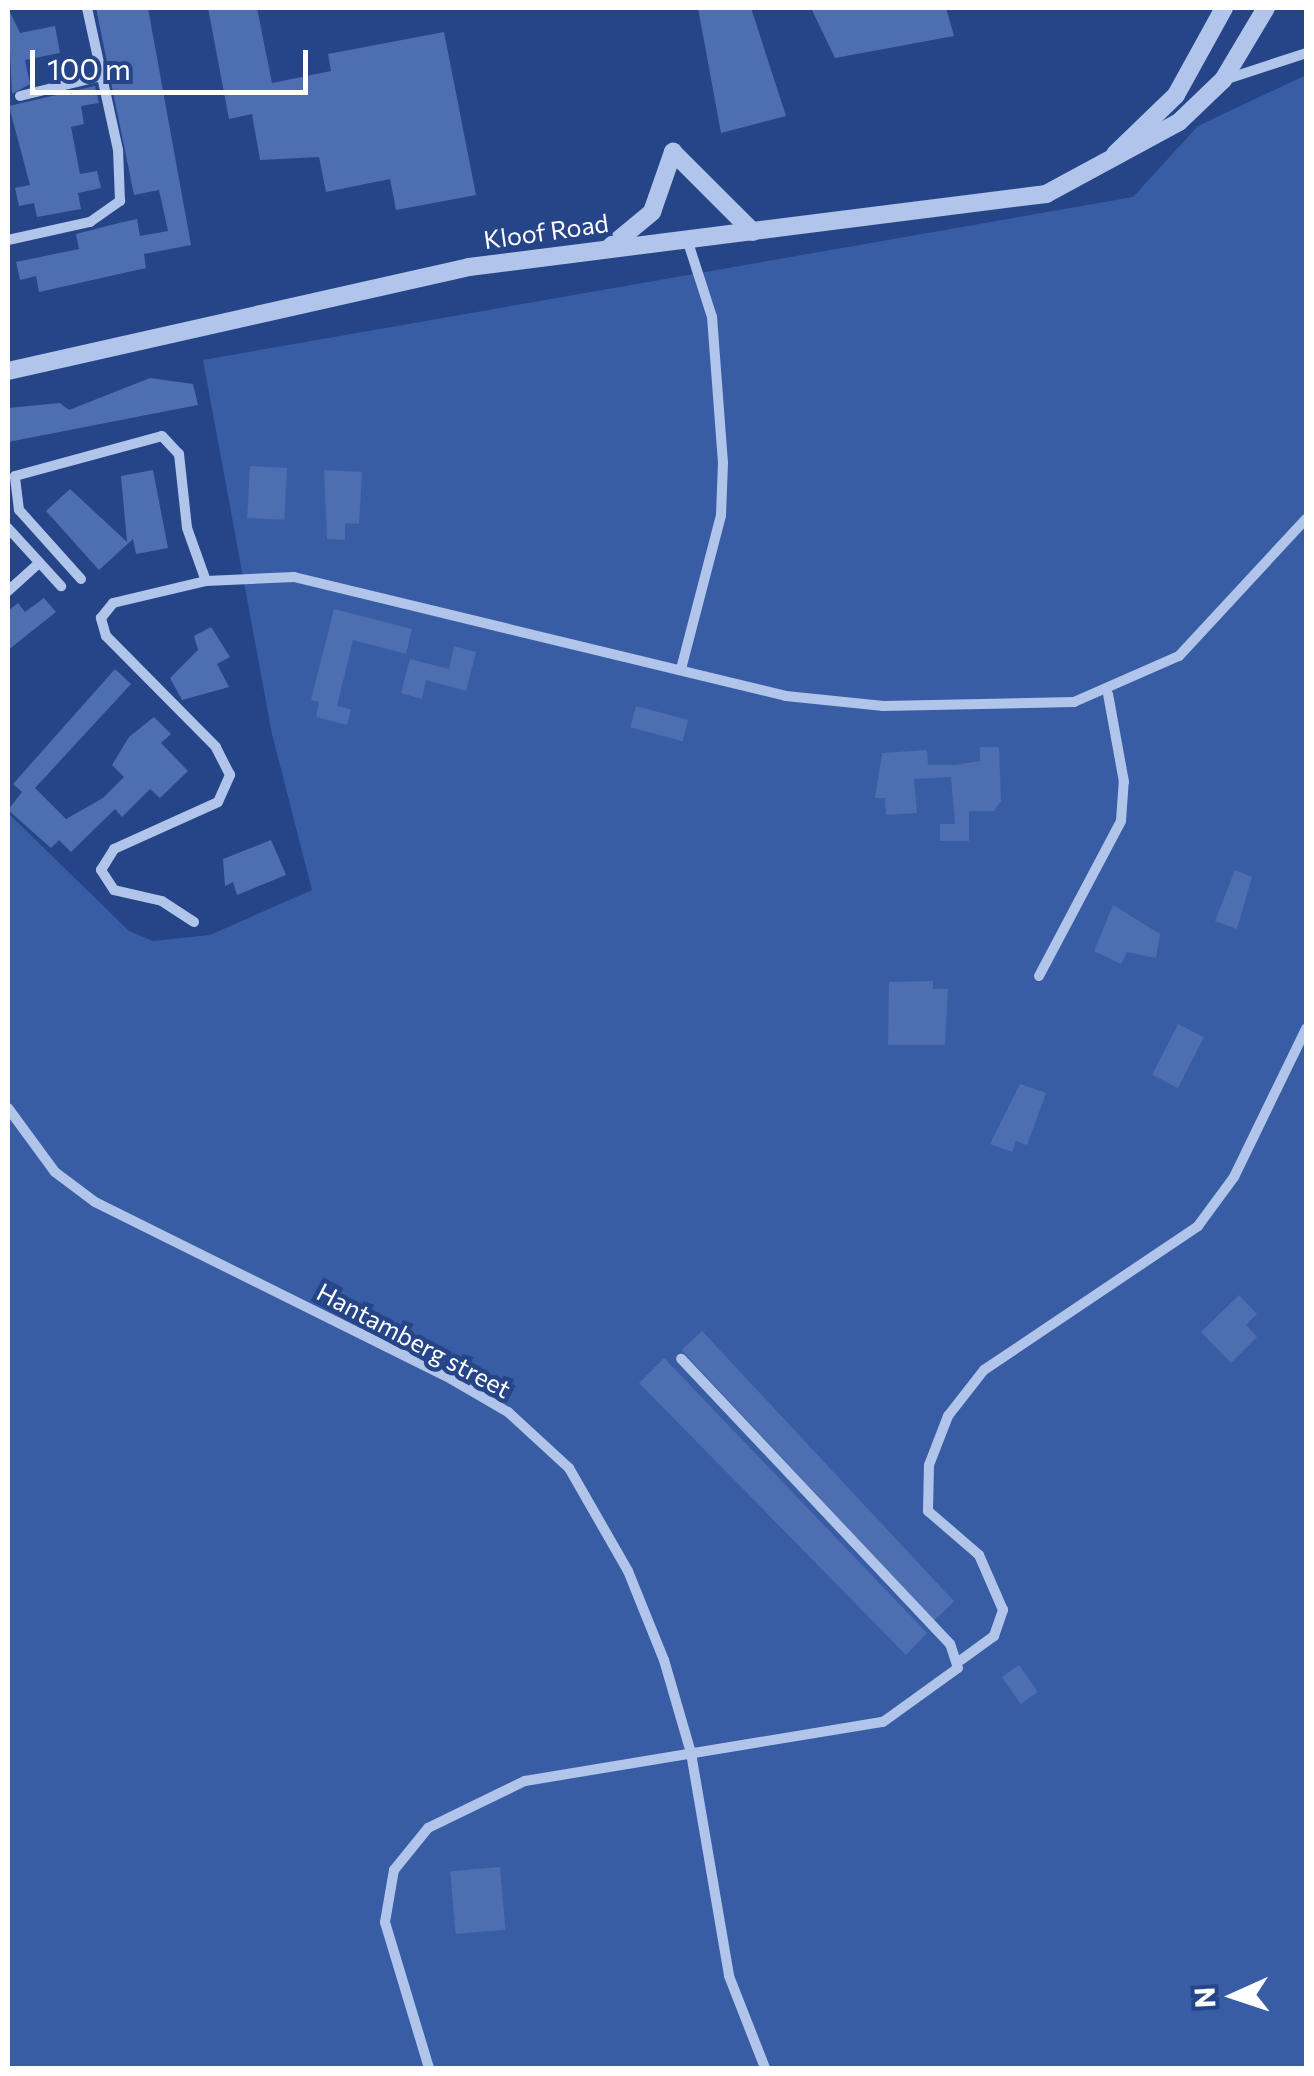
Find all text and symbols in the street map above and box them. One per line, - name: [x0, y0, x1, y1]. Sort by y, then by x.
- scale bar: [35, 30, 312, 92]
- text: 100 m: [47, 49, 131, 86]
- street label: Kloof Road: [482, 207, 610, 255]
- street label: Hantamberg street: [312, 1276, 516, 1404]
- north arrow: [1184, 1946, 1284, 2046]
- text: N: [1187, 1986, 1222, 2009]

